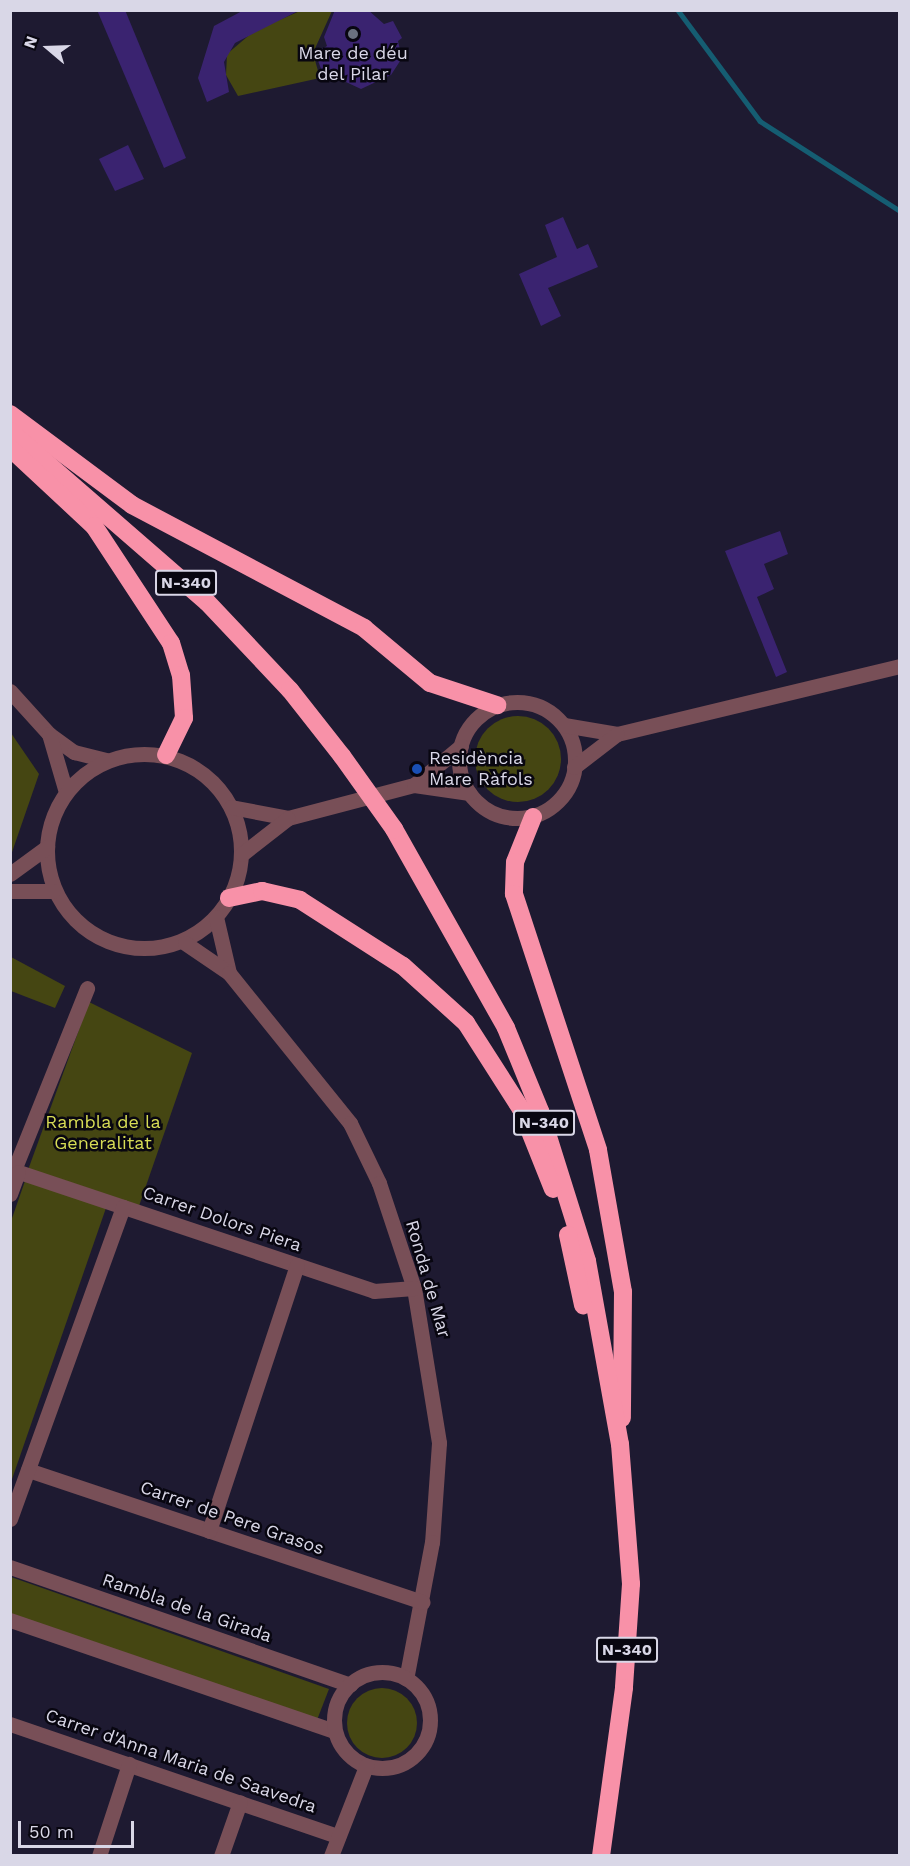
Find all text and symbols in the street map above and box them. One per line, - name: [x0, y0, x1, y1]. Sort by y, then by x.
- north arrow: [18, 18, 78, 78]
- marker: Mare de déu del Pilar: [346, 27, 360, 41]
- text: N: [20, 33, 41, 51]
- place label: Mare de déu del Pilar: [298, 43, 408, 86]
- road number: N-340: [154, 570, 218, 596]
- place label: Residència Mare Ràfols: [429, 748, 533, 790]
- marker: Residència Mare Ràfols: [410, 762, 424, 776]
- road number: N-340: [512, 1110, 576, 1136]
- park label: Rambla de la Generalitat: [45, 1112, 161, 1154]
- street label: Carrer Dolors Piera: [140, 1182, 304, 1256]
- street label: Ronda de Mar: [401, 1217, 455, 1341]
- street label: Carrer de Pere Grasos: [137, 1476, 327, 1560]
- street label: Rambla de la Girada: [99, 1569, 275, 1647]
- road number: N-340: [596, 1637, 658, 1663]
- street label: Carrer d'Anna Maria de Saavedra: [42, 1704, 320, 1818]
- scale bar: [21, 1809, 136, 1847]
- text: 50 m: [29, 1821, 74, 1842]

